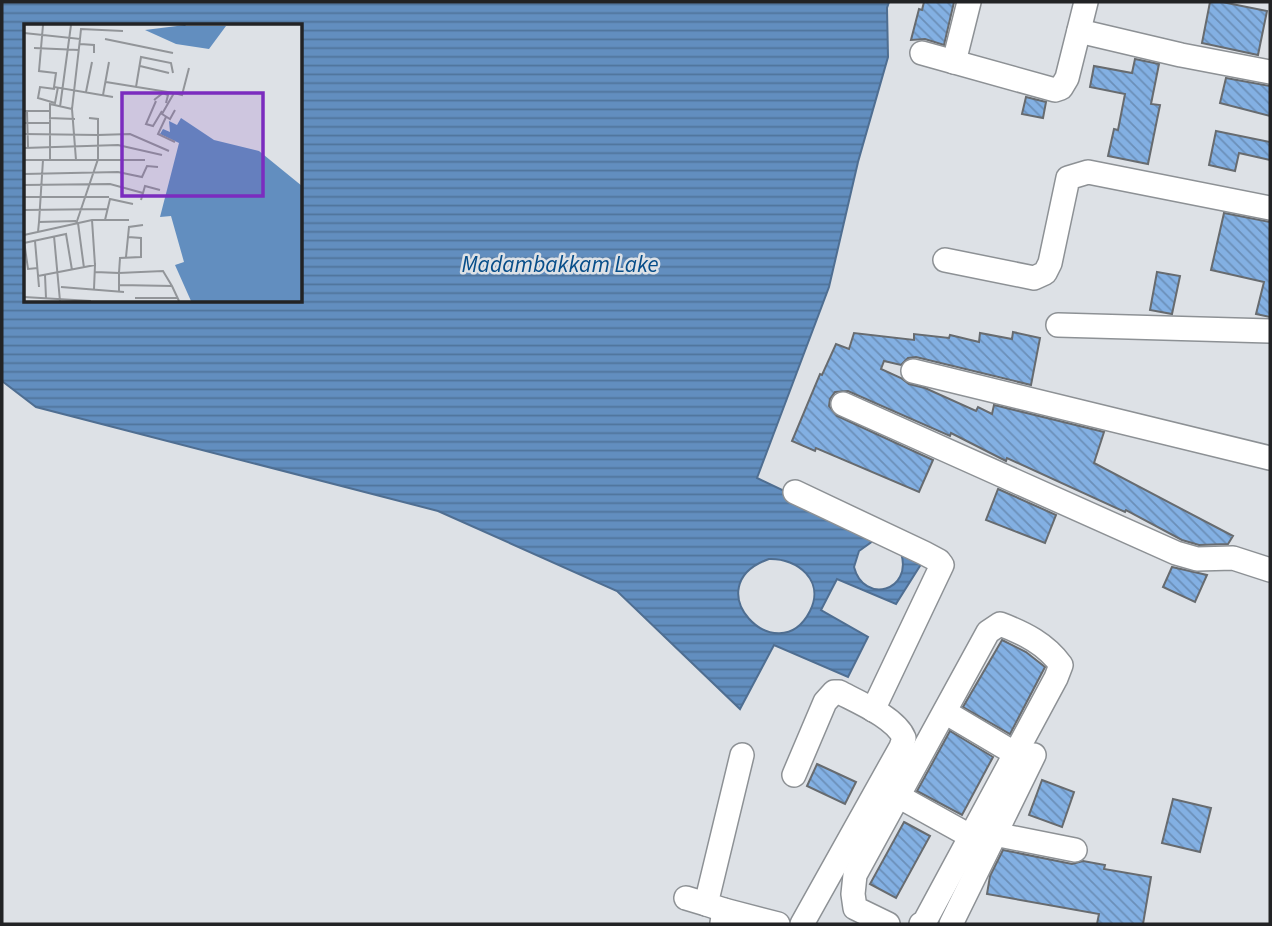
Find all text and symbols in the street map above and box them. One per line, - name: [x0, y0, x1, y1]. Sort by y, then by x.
- inset map: [24, 24, 303, 303]
- water label: Madambakkam Lake: [461, 248, 659, 281]

